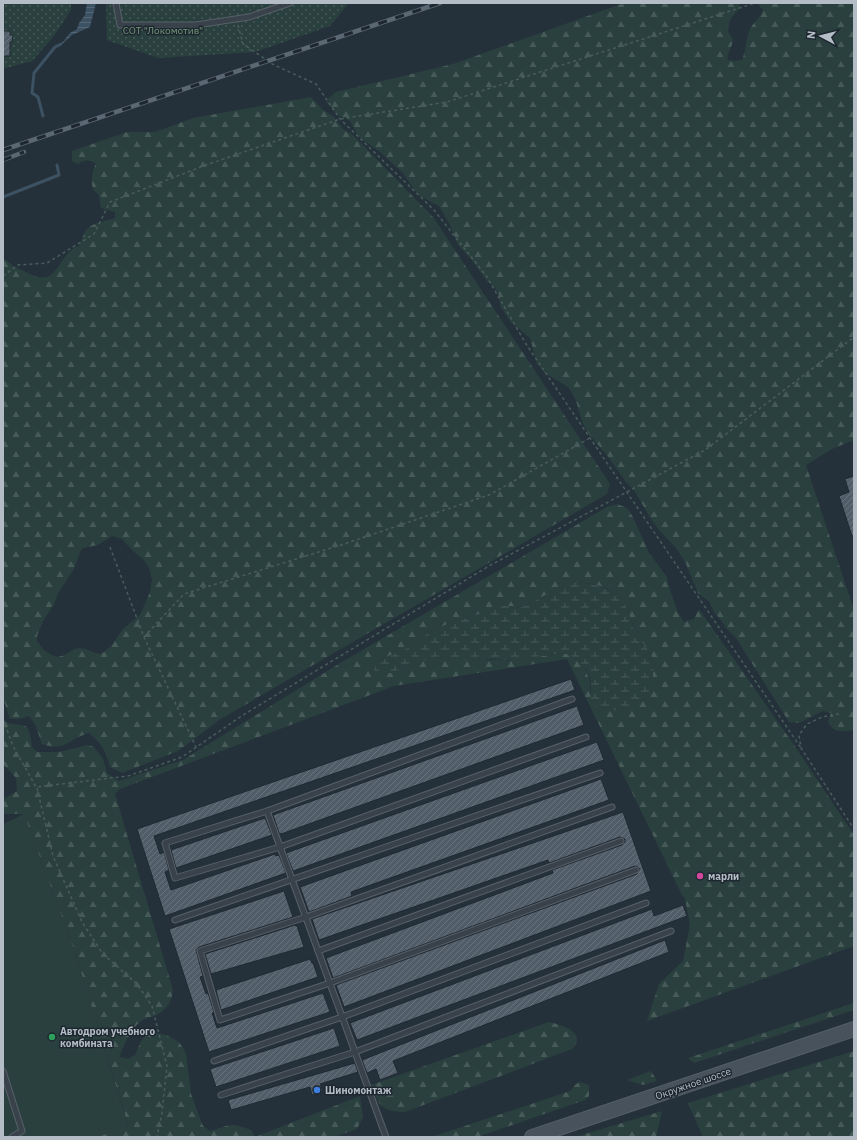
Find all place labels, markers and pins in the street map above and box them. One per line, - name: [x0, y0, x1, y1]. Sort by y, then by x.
- place label: марли: [708, 870, 739, 883]
- marker: марли: [695, 871, 705, 881]
- place label: Автодром учебного комбината: [60, 1025, 155, 1050]
- marker: Автодром учебного комбината: [47, 1032, 57, 1042]
- place label: Шиномонтаж: [325, 1084, 392, 1097]
- marker: Шиномонтаж: [312, 1085, 322, 1095]

